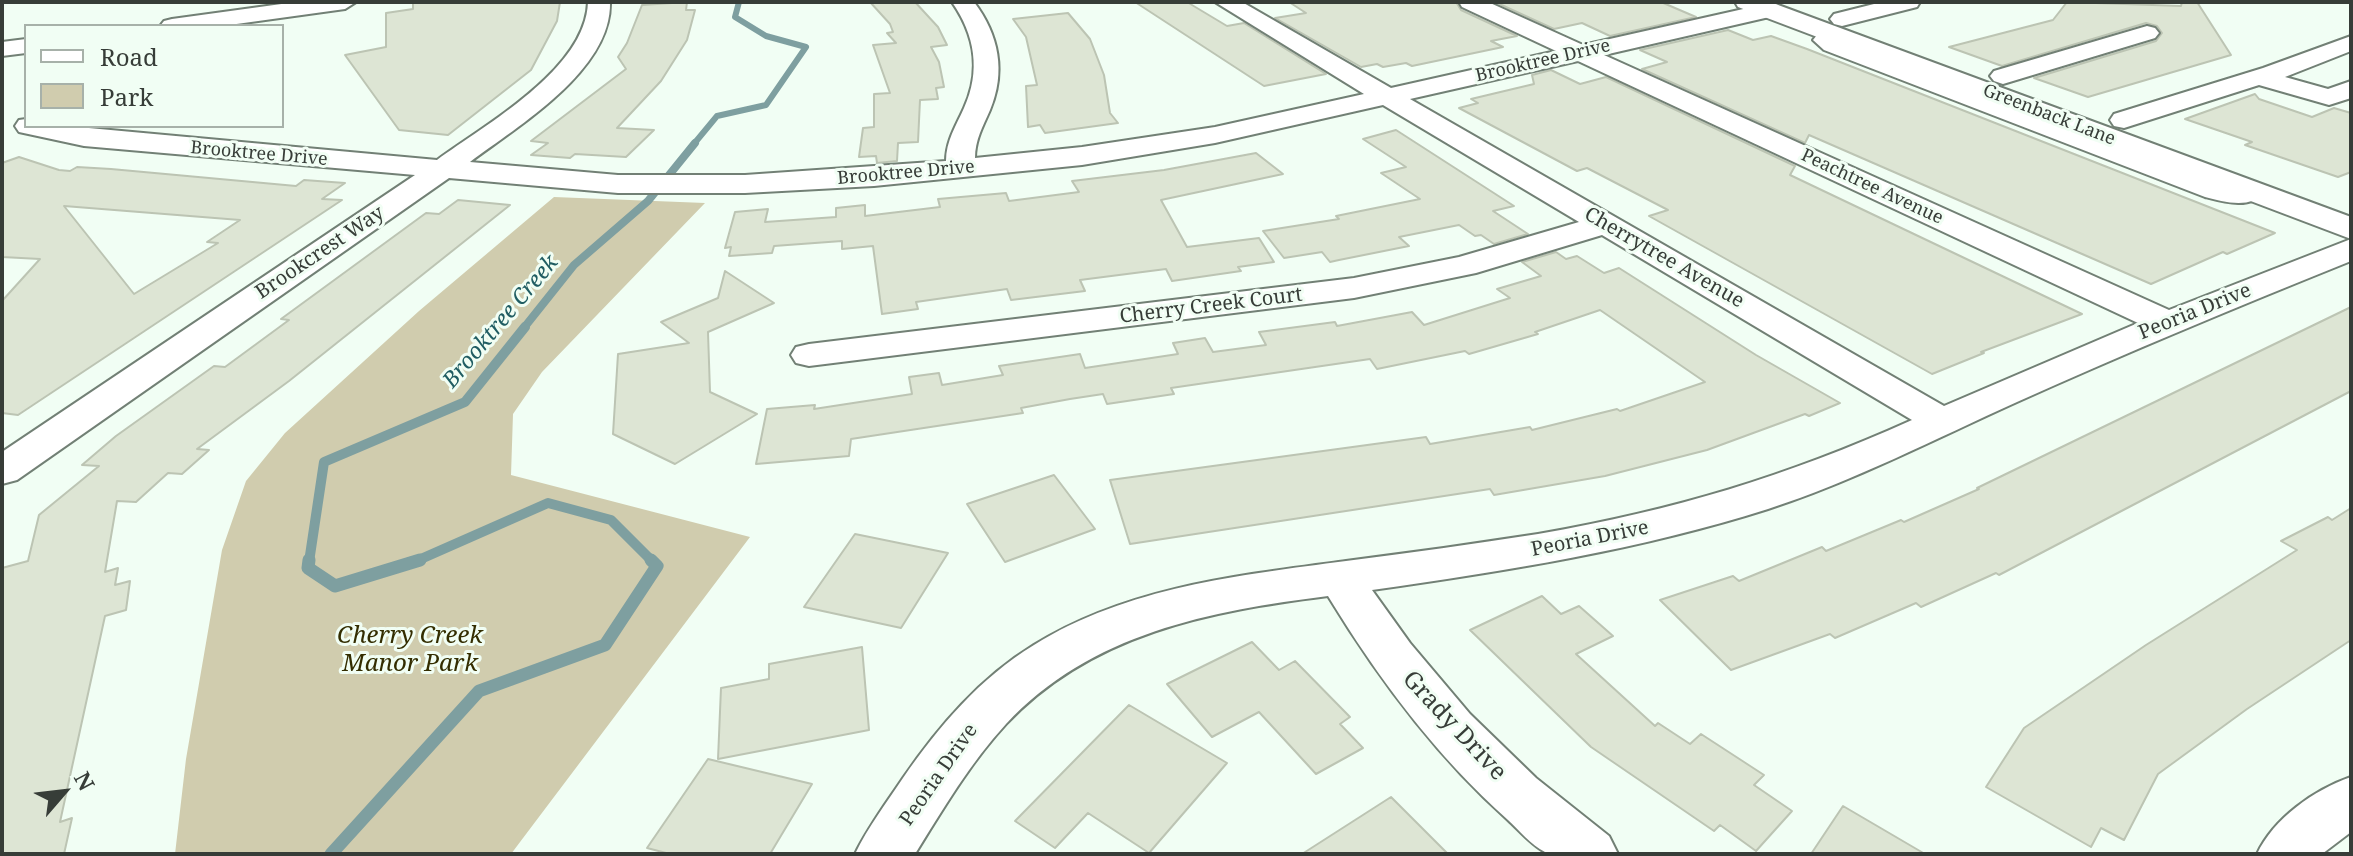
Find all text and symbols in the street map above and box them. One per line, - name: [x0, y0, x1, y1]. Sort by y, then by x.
- legend: [24, 24, 284, 128]
- street label: Brooktree Drive: [1473, 35, 1613, 87]
- text: Road: [100, 40, 158, 73]
- text: Park: [100, 80, 153, 113]
- street label: Greenback Lane: [1980, 80, 2118, 150]
- street label: Brooktree Drive: [189, 137, 329, 171]
- street label: Peachtree Avenue: [1798, 145, 1946, 229]
- street label: Brooktree Drive: [836, 156, 976, 190]
- street label: Brookcrest Way: [251, 201, 389, 305]
- street label: Cherrytree Avenue: [1580, 203, 1748, 313]
- water label: Brooktree Creek: [438, 250, 564, 394]
- street label: Peoria Drive: [2135, 279, 2255, 345]
- street label: Cherry Creek Court: [1118, 283, 1304, 329]
- street label: Peoria Drive: [1529, 516, 1651, 562]
- park label: Cherry Creek Manor Park: [337, 622, 483, 678]
- street label: Grady Drive: [1396, 665, 1512, 787]
- street label: Peoria Drive: [895, 719, 983, 831]
- north arrow: [24, 752, 104, 832]
- text: N: [68, 766, 103, 795]

